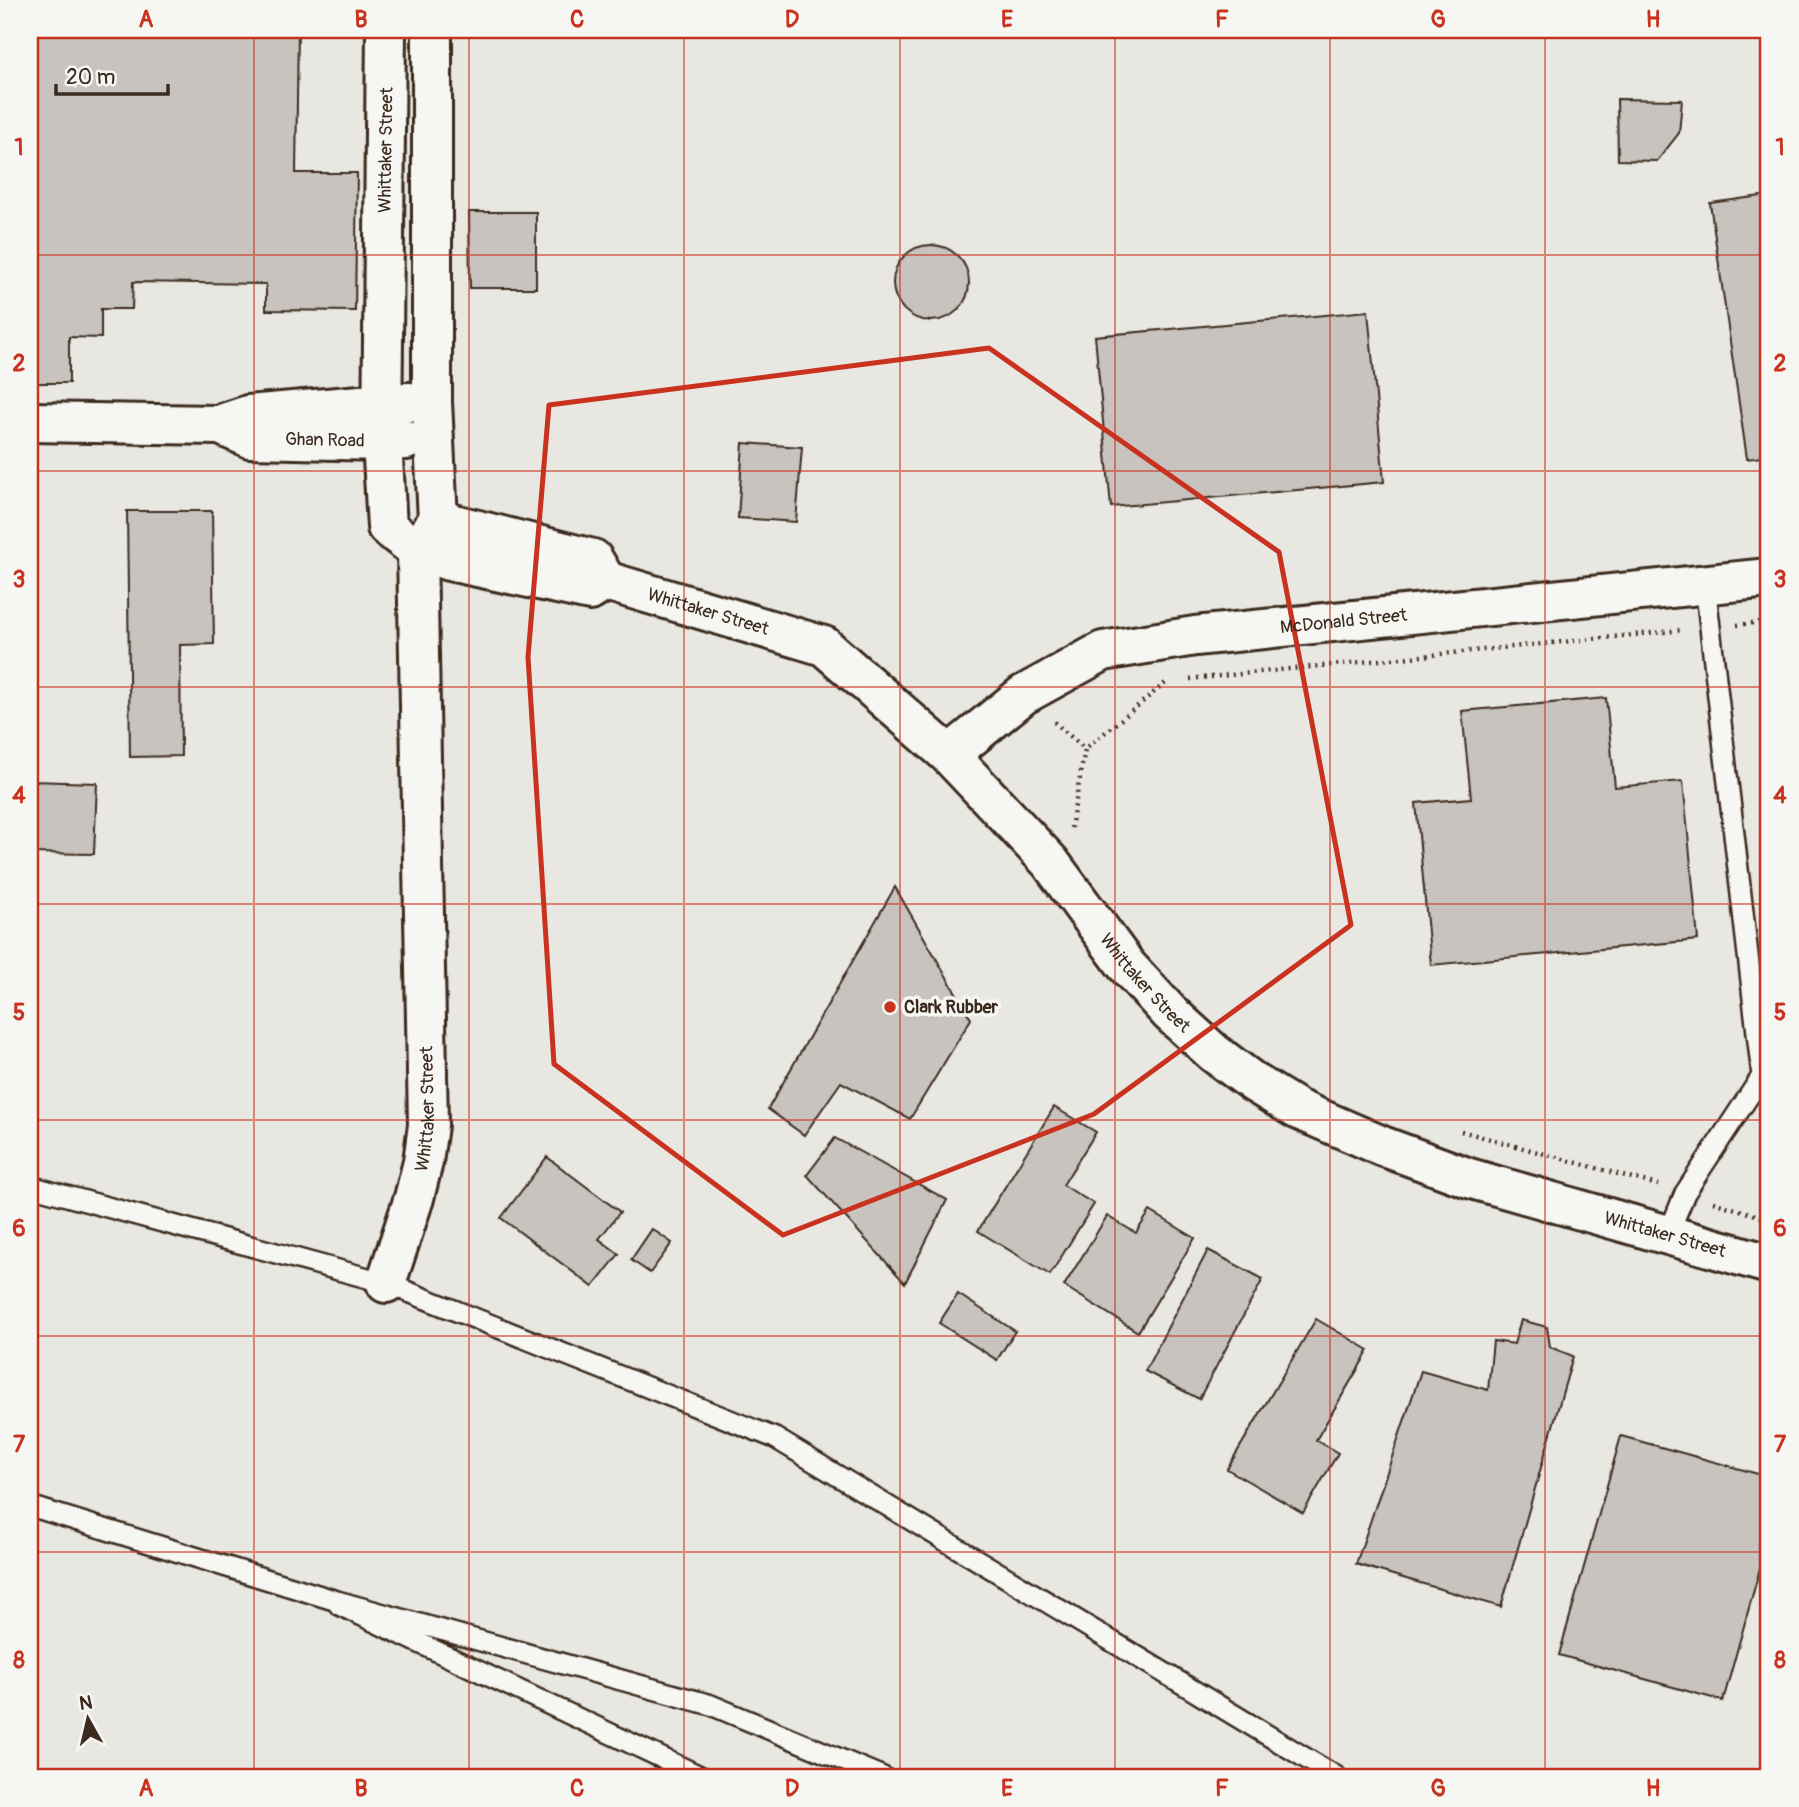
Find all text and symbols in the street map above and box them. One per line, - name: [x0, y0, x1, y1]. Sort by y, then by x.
- text: A: [139, 5, 154, 34]
- text: B: [354, 5, 368, 34]
- text: C: [570, 5, 584, 34]
- text: D: [785, 5, 799, 34]
- text: E: [1001, 5, 1013, 34]
- text: F: [1215, 5, 1229, 34]
- text: G: [1430, 5, 1446, 34]
- text: H: [1646, 5, 1660, 34]
- scale bar: [56, 52, 168, 96]
- text: 20 m: [66, 64, 115, 91]
- street label: Whittaker Street: [373, 86, 399, 213]
- text: 1: [15, 133, 24, 162]
- text: 1: [1776, 133, 1785, 162]
- text: 2: [13, 349, 26, 378]
- text: 2: [1774, 349, 1787, 378]
- street label: Ghan Road: [285, 427, 365, 452]
- text: 3: [13, 565, 25, 594]
- text: 3: [1774, 565, 1786, 594]
- street label: Whittaker Street: [645, 582, 772, 641]
- street label: McDonald Street: [1279, 603, 1409, 639]
- text: 4: [12, 781, 26, 810]
- text: 4: [1773, 781, 1787, 810]
- street label: Whittaker Street: [1095, 929, 1196, 1038]
- place label: Clark Rubber: [904, 996, 999, 1019]
- text: 5: [13, 998, 25, 1027]
- text: 5: [1774, 998, 1786, 1027]
- marker: Clark Rubber: [882, 999, 898, 1015]
- street label: Whittaker Street: [410, 1045, 440, 1174]
- street label: Whittaker Street: [1601, 1206, 1729, 1263]
- text: 6: [12, 1214, 26, 1243]
- text: 6: [1773, 1214, 1787, 1243]
- text: 7: [13, 1430, 26, 1459]
- text: 7: [1774, 1430, 1787, 1459]
- text: 8: [13, 1646, 25, 1675]
- text: 8: [1774, 1646, 1786, 1675]
- north arrow: [52, 1685, 122, 1755]
- text: N: [78, 1690, 94, 1716]
- text: A: [139, 1774, 154, 1803]
- text: B: [354, 1774, 368, 1803]
- text: C: [570, 1774, 584, 1803]
- text: D: [785, 1774, 799, 1803]
- text: E: [1001, 1774, 1013, 1803]
- text: F: [1215, 1774, 1229, 1803]
- text: G: [1430, 1774, 1446, 1803]
- text: H: [1646, 1774, 1660, 1803]

